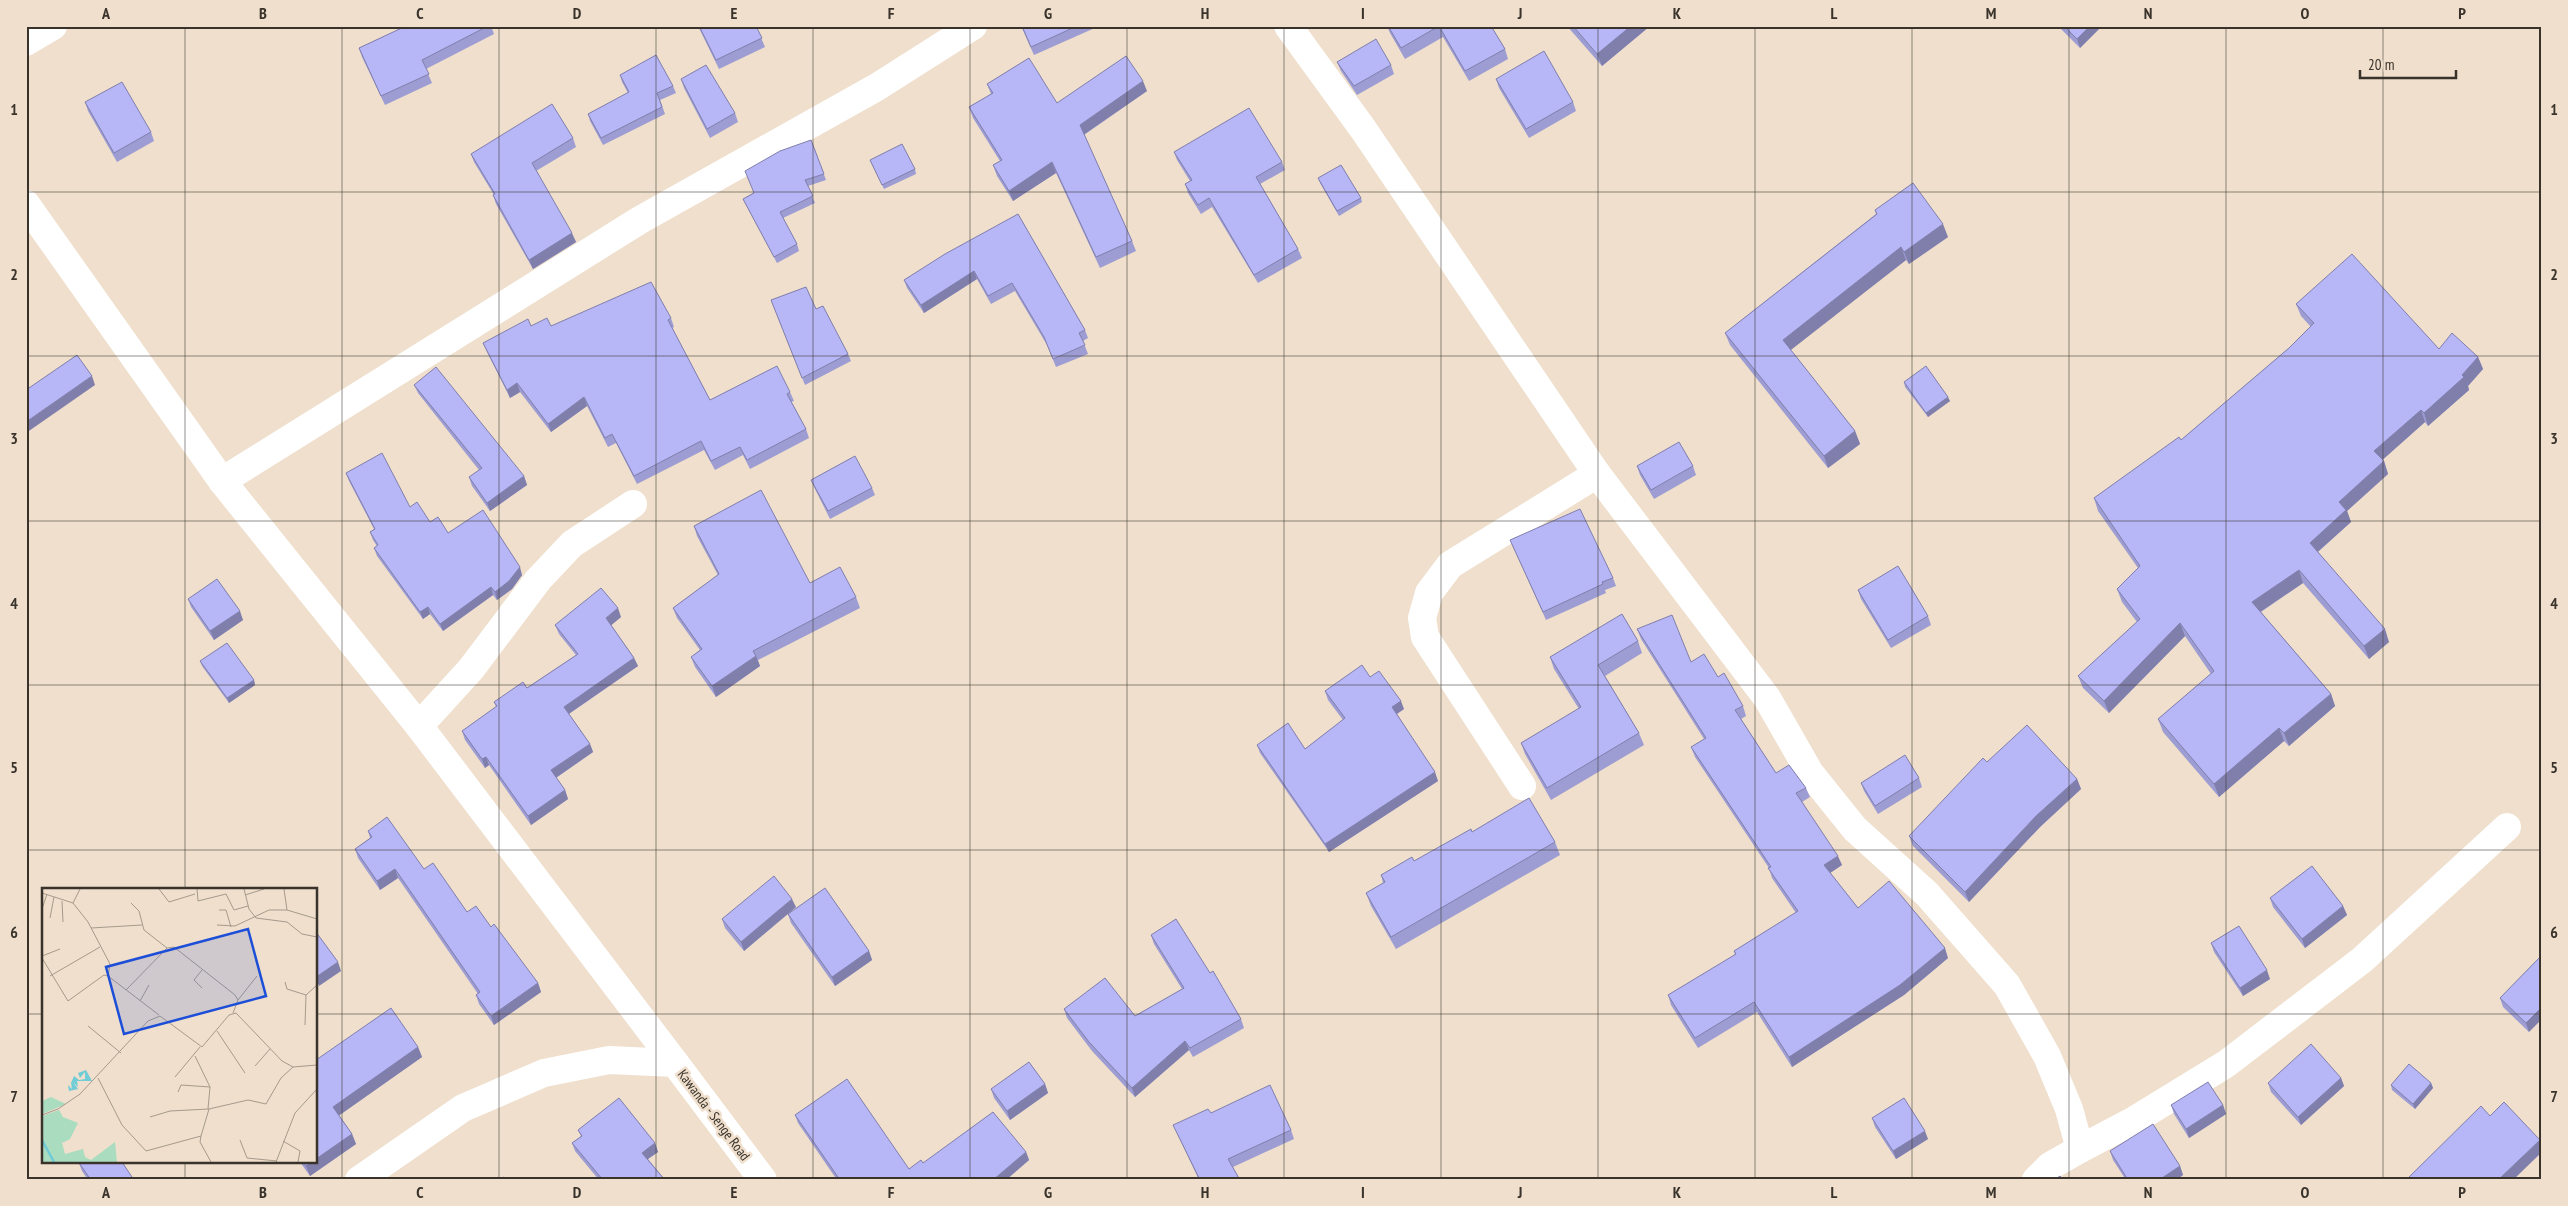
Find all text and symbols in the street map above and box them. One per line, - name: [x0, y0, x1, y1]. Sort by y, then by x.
- text: A: [101, 3, 111, 23]
- text: B: [259, 3, 267, 23]
- text: C: [416, 3, 424, 23]
- text: D: [573, 3, 582, 23]
- text: E: [731, 3, 738, 23]
- text: F: [888, 3, 895, 23]
- text: G: [1044, 3, 1052, 23]
- text: H: [1201, 3, 1209, 23]
- text: I: [1361, 3, 1365, 23]
- text: J: [1517, 3, 1522, 23]
- text: K: [1673, 3, 1682, 23]
- text: L: [1831, 3, 1838, 23]
- text: M: [1986, 3, 1996, 23]
- text: N: [2144, 3, 2152, 23]
- text: O: [2301, 3, 2310, 23]
- text: P: [2458, 3, 2466, 23]
- scale bar: [2360, 48, 2457, 80]
- text: 20 m: [2368, 55, 2394, 74]
- text: 1: [10, 99, 18, 119]
- text: 1: [2550, 99, 2558, 119]
- text: 2: [10, 264, 18, 284]
- text: 2: [2550, 264, 2558, 284]
- text: 3: [10, 428, 18, 448]
- text: 3: [2550, 428, 2558, 448]
- text: 4: [10, 593, 18, 613]
- text: 4: [2550, 593, 2558, 613]
- text: 5: [10, 757, 18, 777]
- text: 5: [2550, 757, 2558, 777]
- inset map: [42, 888, 318, 1164]
- text: 6: [10, 922, 18, 942]
- text: 6: [2550, 922, 2558, 942]
- street label: Kawanda - Senge Road: [674, 1066, 754, 1164]
- text: 7: [10, 1086, 18, 1106]
- text: 7: [2550, 1086, 2558, 1106]
- text: A: [101, 1182, 111, 1202]
- text: B: [259, 1182, 267, 1202]
- text: C: [416, 1182, 424, 1202]
- text: D: [573, 1182, 582, 1202]
- text: E: [731, 1182, 738, 1202]
- text: F: [888, 1182, 895, 1202]
- text: G: [1044, 1182, 1052, 1202]
- text: H: [1201, 1182, 1209, 1202]
- text: I: [1361, 1182, 1365, 1202]
- text: J: [1517, 1182, 1522, 1202]
- text: K: [1673, 1182, 1682, 1202]
- text: L: [1831, 1182, 1838, 1202]
- text: M: [1986, 1182, 1996, 1202]
- text: N: [2144, 1182, 2152, 1202]
- text: O: [2301, 1182, 2310, 1202]
- text: P: [2458, 1182, 2466, 1202]

